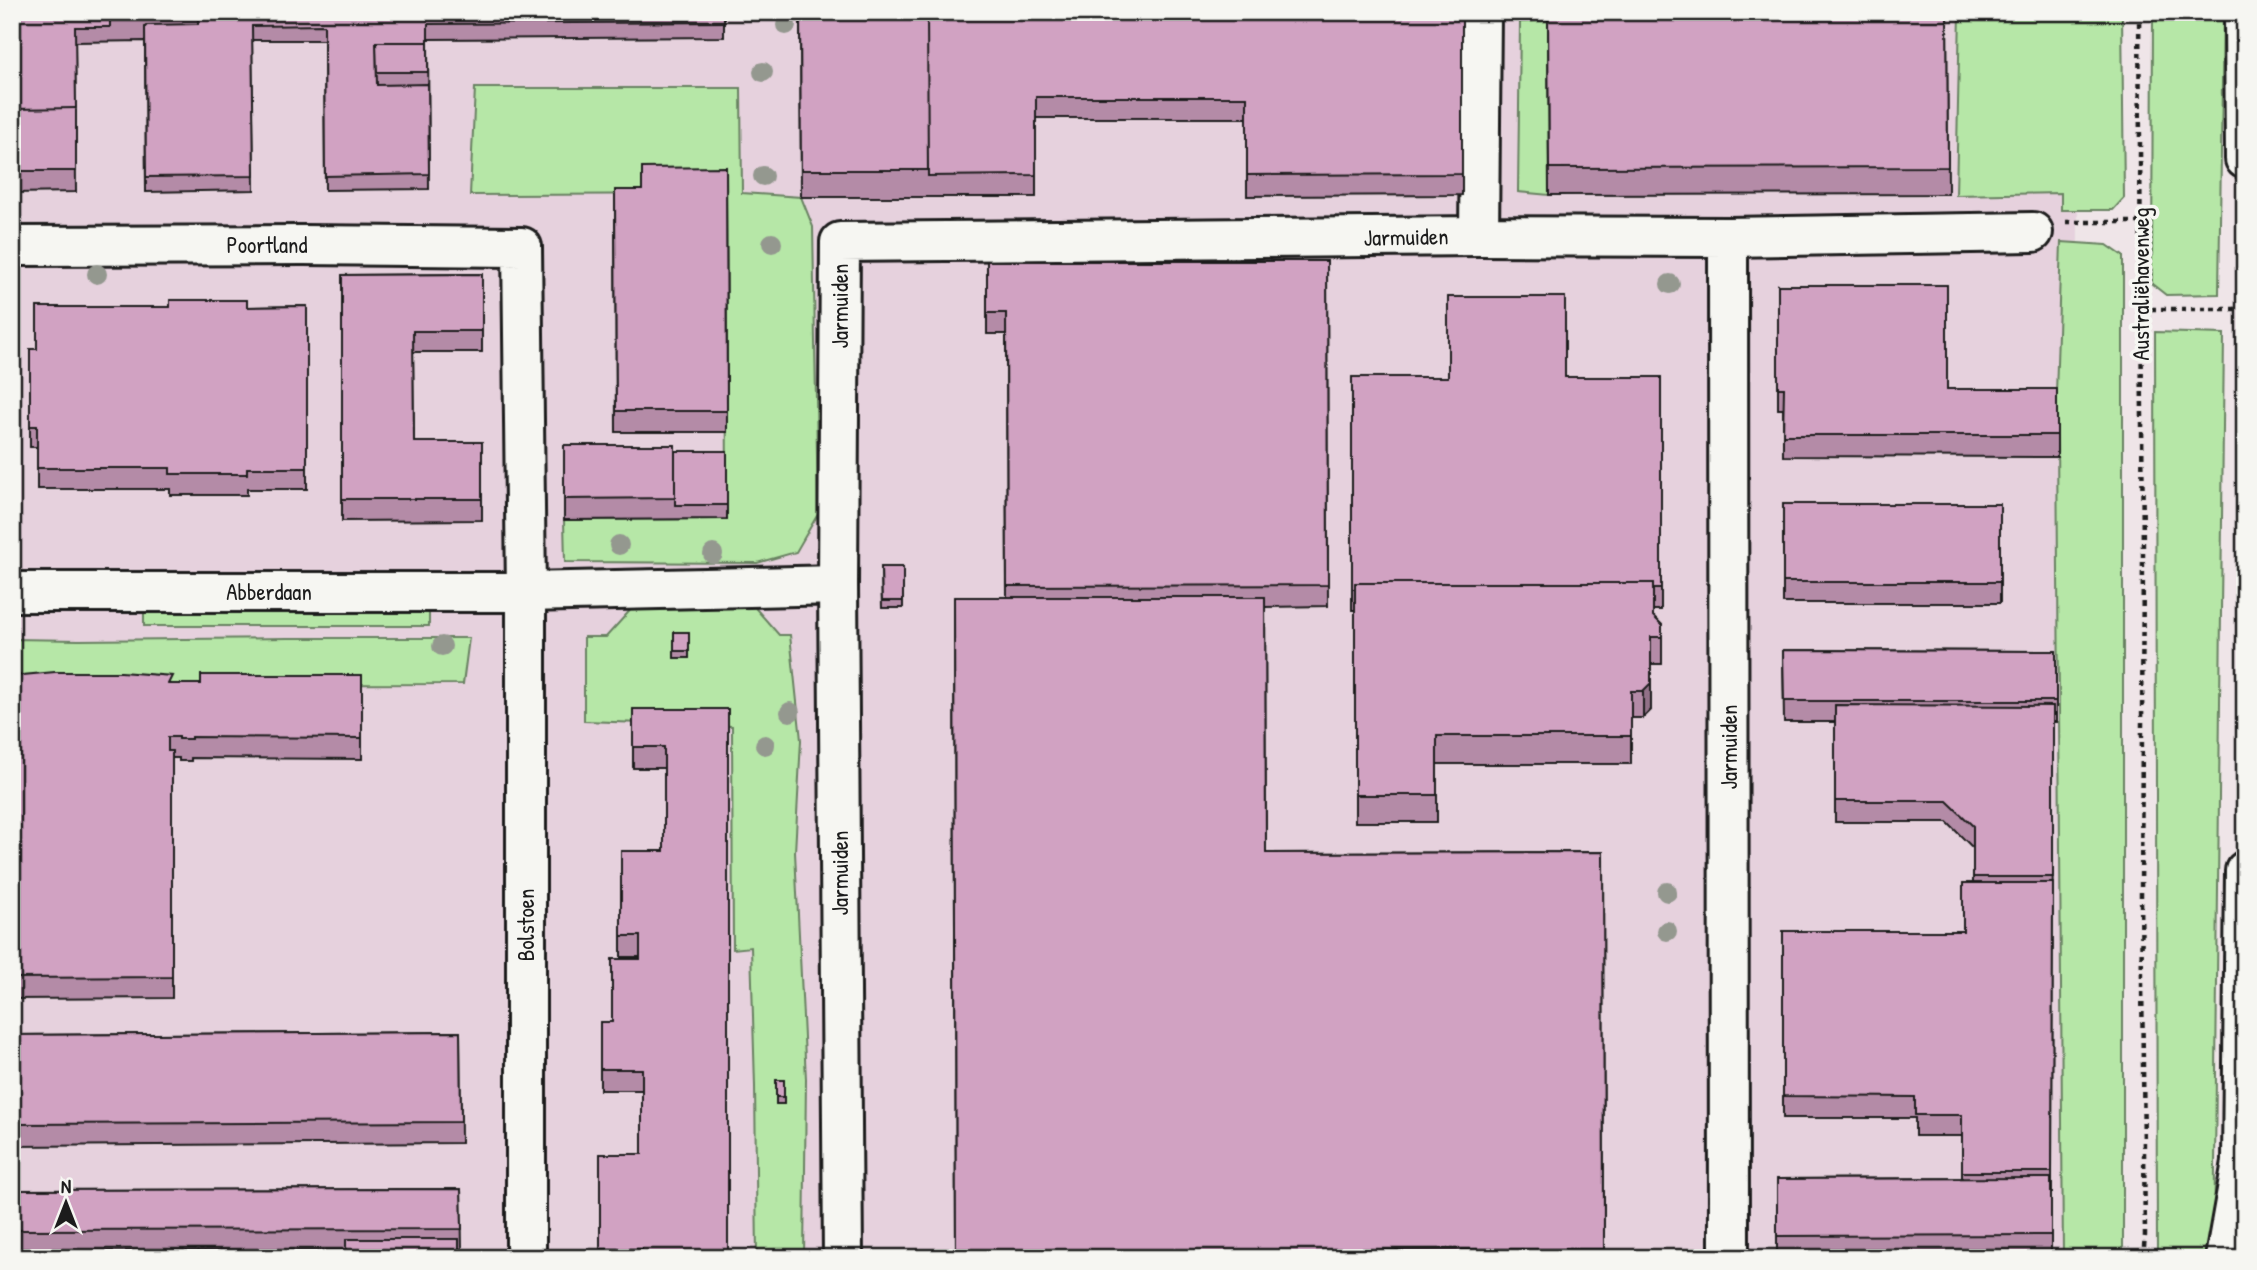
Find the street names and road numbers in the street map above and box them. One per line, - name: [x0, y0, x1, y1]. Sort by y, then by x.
- street label: Australiëhavenweg: [2125, 208, 2156, 360]
- street label: Jarmuiden: [1363, 220, 1449, 253]
- street label: Poortland: [227, 229, 307, 260]
- street label: Jarmuiden: [824, 264, 855, 348]
- street label: Abberdaan: [226, 576, 312, 607]
- street label: Jarmuiden: [1713, 705, 1744, 789]
- street label: Jarmuiden: [824, 831, 855, 915]
- street label: Bolstoen: [510, 889, 541, 961]

